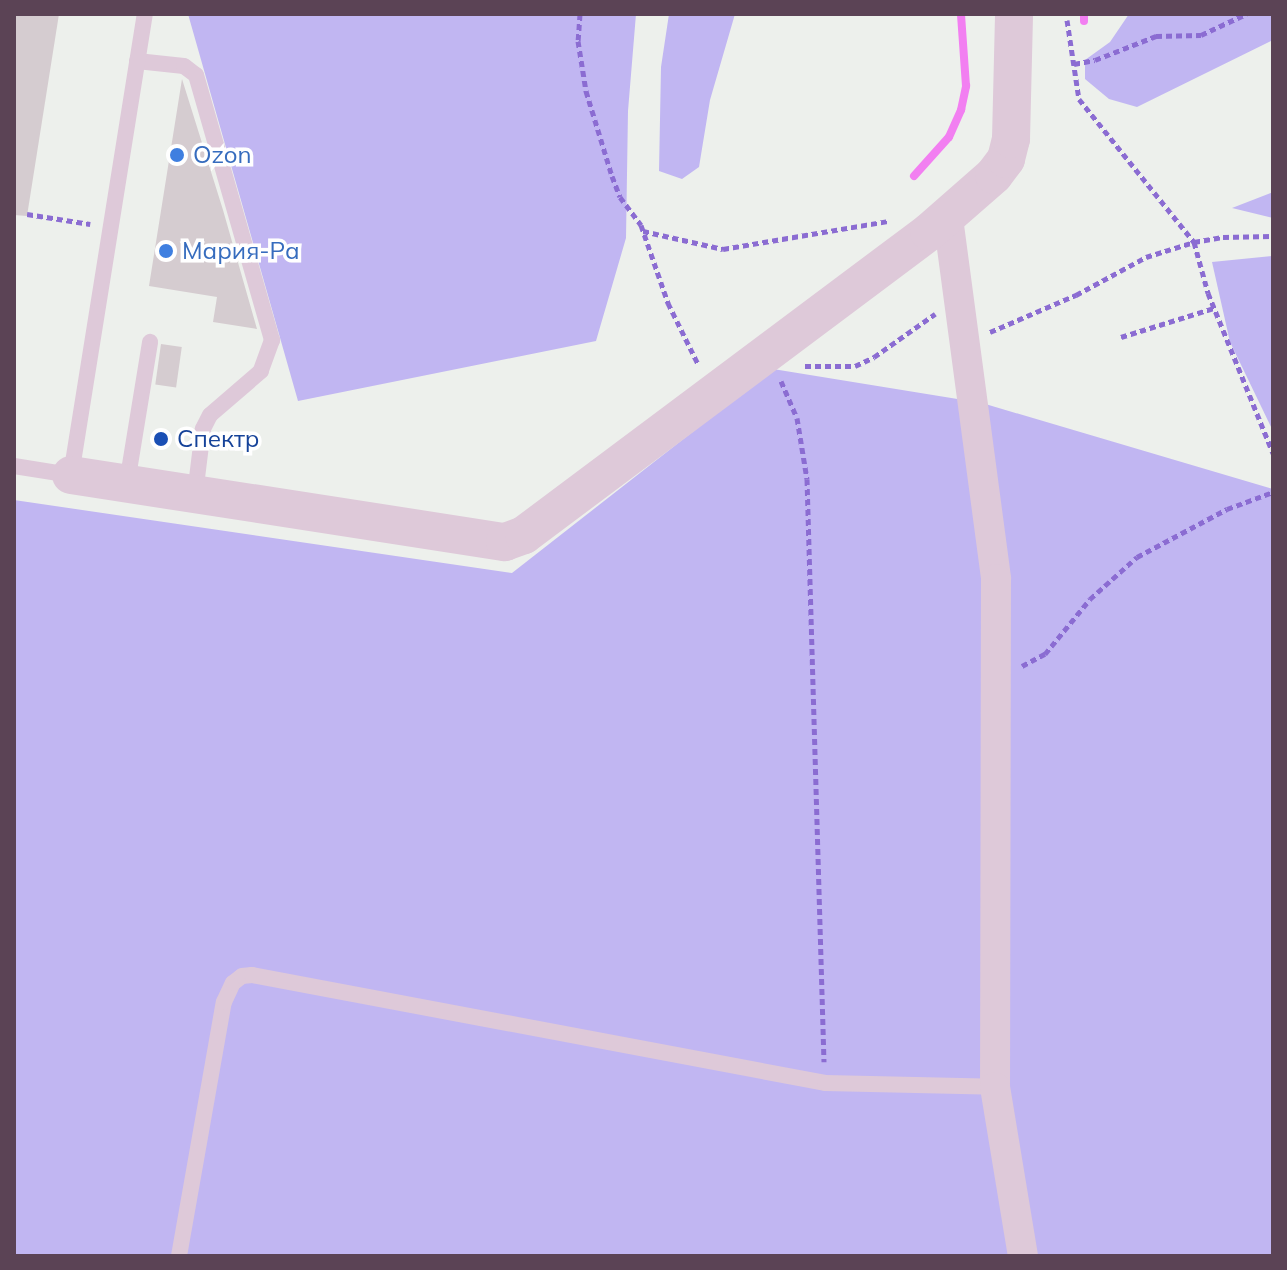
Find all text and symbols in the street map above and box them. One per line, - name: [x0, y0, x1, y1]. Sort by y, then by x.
- place label: Ozon: [193, 141, 252, 169]
- marker: Ozon: [168, 146, 186, 164]
- place label: Мария-Ра: [182, 237, 300, 265]
- marker: Мария-Ра: [157, 242, 175, 260]
- place label: Спектр: [177, 425, 259, 453]
- marker: Спектр: [152, 430, 170, 448]

